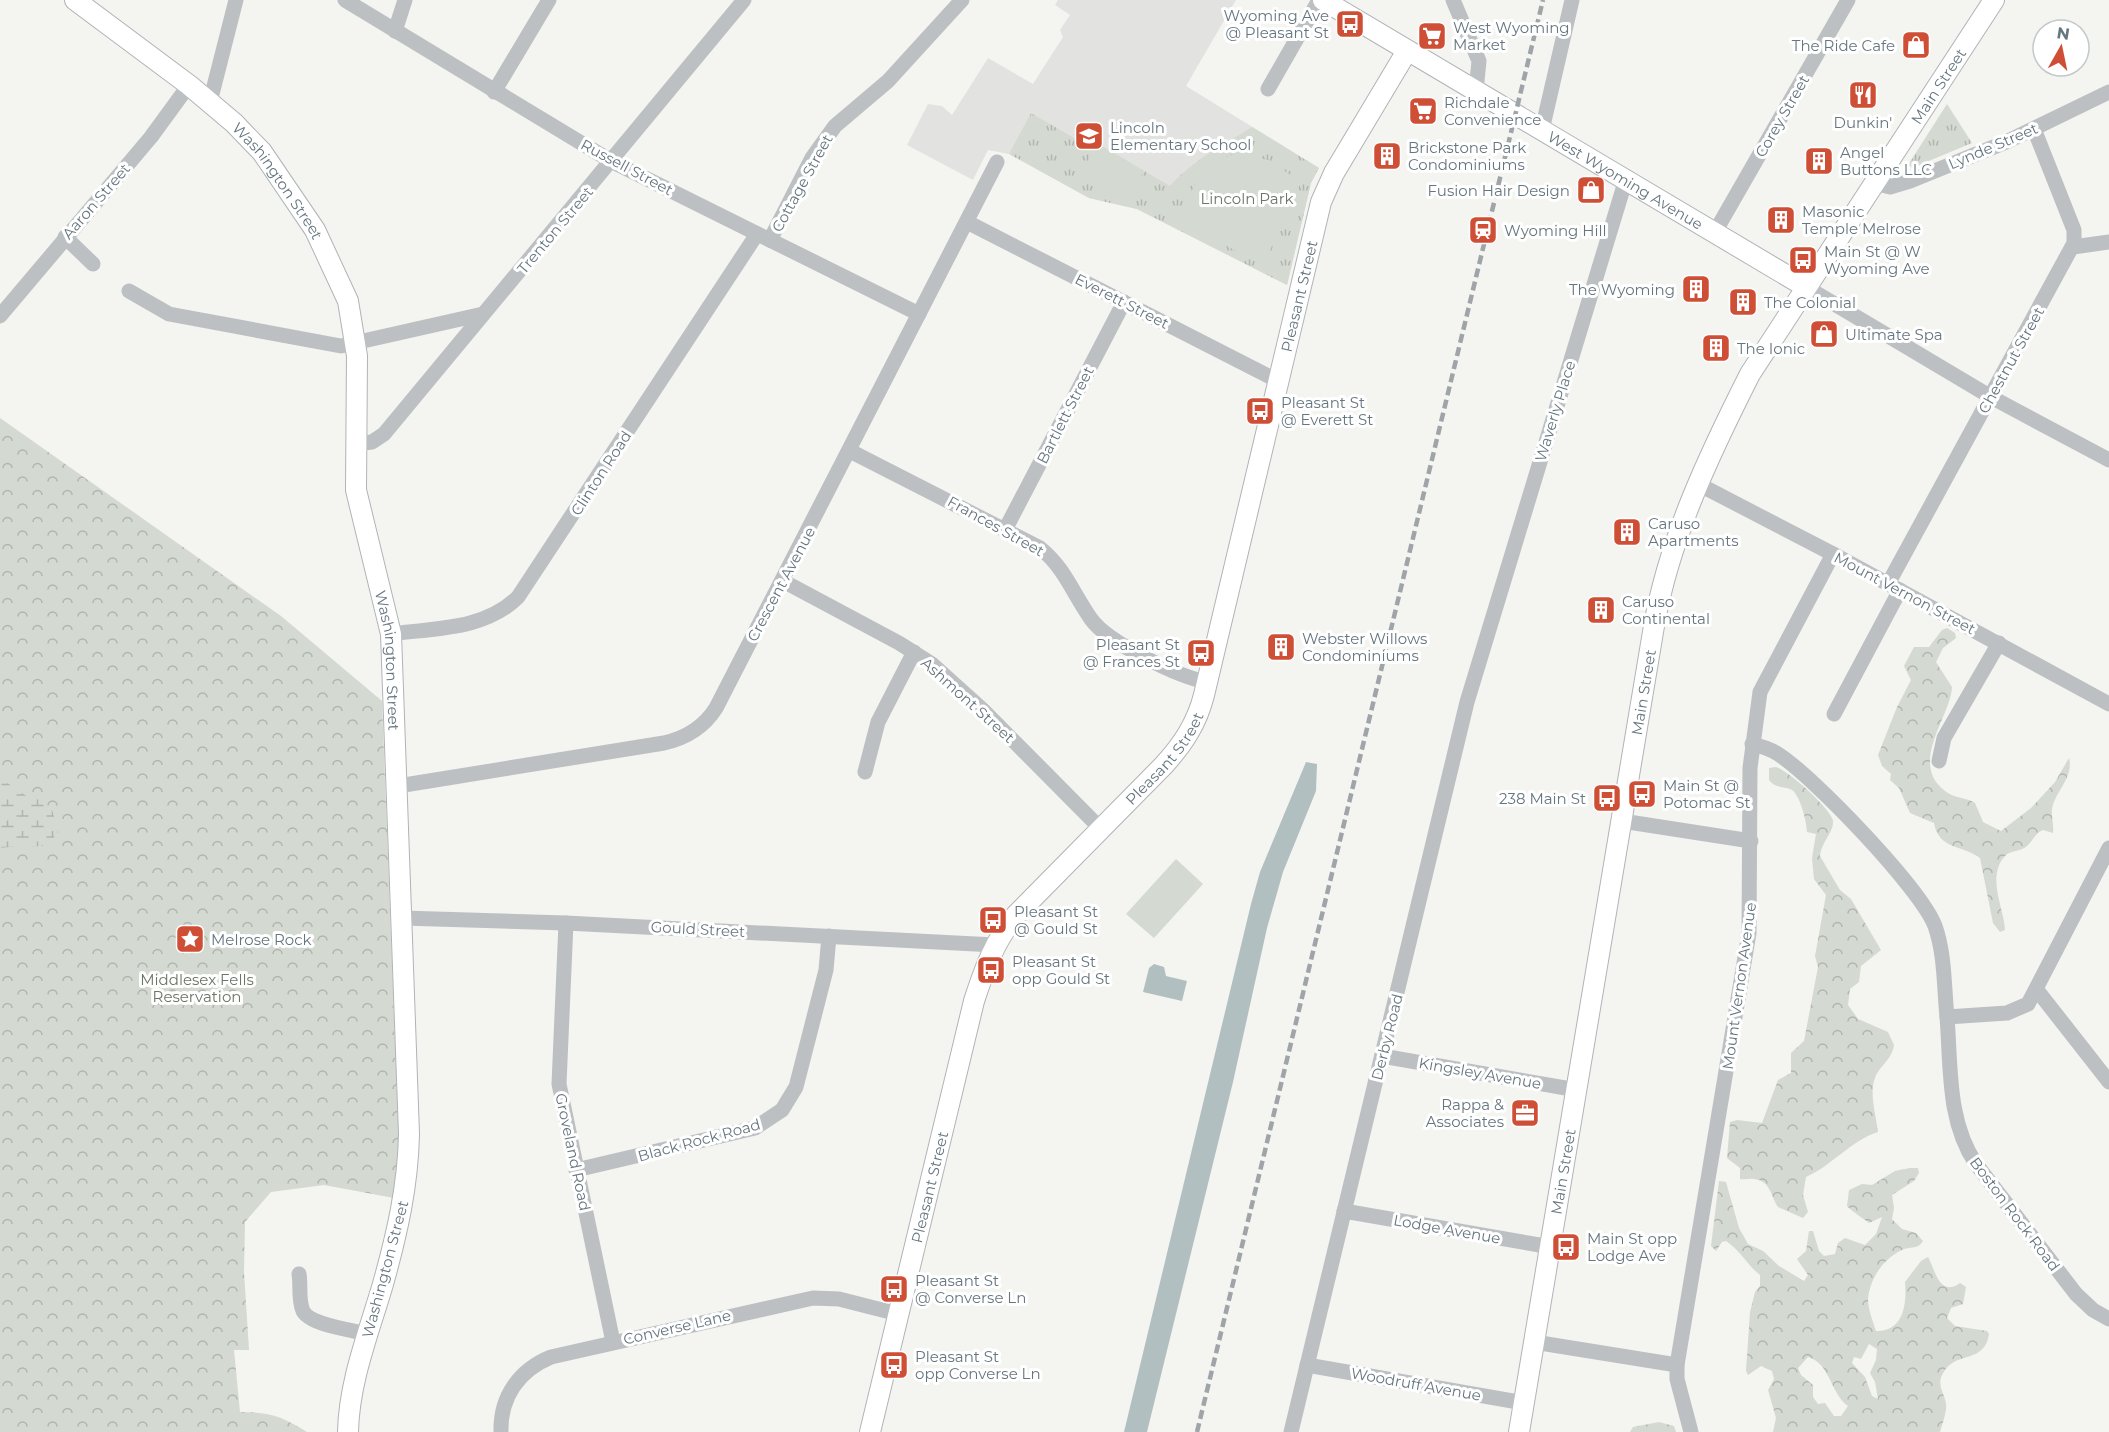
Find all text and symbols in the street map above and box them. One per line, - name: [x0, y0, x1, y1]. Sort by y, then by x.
- place label: Wyoming Ave @ Pleasant St: [1223, 6, 1329, 42]
- bus stop icon: Wyoming Ave @ Pleasant St: [1334, 8, 1366, 40]
- place label: West Wyoming Market: [1453, 18, 1570, 54]
- north arrow: [2031, 18, 2091, 78]
- supermarket icon: West Wyoming Market: [1416, 20, 1448, 52]
- text: N: [2055, 23, 2071, 44]
- shop icon: The Ride Cafe: [1900, 29, 1932, 61]
- place label: The Ride Cafe: [1792, 36, 1895, 55]
- street label: Main Street: [1906, 44, 1970, 127]
- street label: Corey Street: [1751, 71, 1813, 161]
- restaurant icon: Dunkin': [1847, 79, 1879, 111]
- place label: Richdale Convenience: [1444, 93, 1541, 129]
- supermarket icon: Richdale Convenience: [1407, 95, 1439, 127]
- place label: Dunkin': [1834, 113, 1892, 132]
- street label: Washington Street: [229, 118, 327, 242]
- place label: Lincoln Elementary School: [1110, 118, 1251, 154]
- street label: Lynde Street: [1945, 119, 2041, 173]
- school or university icon: Lincoln Elementary School: [1073, 120, 1105, 152]
- street label: West Wyoming Avenue: [1545, 126, 1707, 233]
- street label: Cottage Street: [767, 131, 837, 235]
- street label: Russell Street: [578, 135, 676, 199]
- place label: Brickstone Park Condominiums: [1408, 138, 1526, 174]
- building icon: Brickstone Park Condominiums: [1371, 140, 1403, 172]
- place label: Angel Buttons LLC: [1840, 143, 1932, 179]
- building icon: Angel Buttons LLC: [1803, 145, 1835, 177]
- street label: Aaron Street: [58, 159, 134, 243]
- shop icon: Fusion Hair Design: [1575, 174, 1607, 206]
- place label: Fusion Hair Design: [1428, 181, 1570, 200]
- street label: Trenton Street: [513, 183, 597, 277]
- park label: Lincoln Park: [1200, 189, 1294, 208]
- place label: Masonic Temple Melrose: [1802, 202, 1921, 238]
- building icon: Masonic Temple Melrose: [1765, 204, 1797, 236]
- station icon: Wyoming Hill: [1467, 214, 1499, 246]
- place label: Wyoming Hill: [1504, 221, 1607, 240]
- street label: Pleasant Street: [1276, 238, 1321, 354]
- place label: Main St @ W Wyoming Ave: [1824, 242, 1930, 278]
- bus stop icon: Main St @ W Wyoming Ave: [1787, 244, 1819, 276]
- street label: Everett Street: [1072, 269, 1172, 333]
- building icon: The Wyoming: [1680, 273, 1712, 305]
- place label: The Wyoming: [1569, 280, 1675, 299]
- building icon: The Colonial: [1727, 286, 1759, 318]
- place label: The Colonial: [1764, 293, 1856, 312]
- street label: Chestnut Street: [1974, 303, 2048, 417]
- shop icon: Ultimate Spa: [1808, 318, 1840, 350]
- place label: Ultimate Spa: [1845, 325, 1943, 344]
- building icon: The Ionic: [1700, 332, 1732, 364]
- place label: The Ionic: [1737, 339, 1805, 358]
- street label: Waverly Place: [1531, 358, 1579, 464]
- street label: Bartlett Street: [1032, 363, 1098, 467]
- place label: Pleasant St @ Everett St: [1281, 393, 1373, 429]
- bus stop icon: Pleasant St @ Everett St: [1244, 395, 1276, 427]
- street label: Clinton Road: [567, 427, 635, 519]
- street label: Frances Street: [944, 492, 1048, 560]
- place label: Caruso Apartments: [1648, 514, 1739, 550]
- building icon: Caruso Apartments: [1611, 516, 1643, 548]
- street label: Crescent Avenue: [743, 523, 819, 645]
- street label: Mount Vernon Street: [1831, 548, 1979, 638]
- street label: Washington Street: [371, 588, 404, 731]
- place label: Caruso Continental: [1622, 592, 1710, 628]
- building icon: Caruso Continental: [1585, 594, 1617, 626]
- place label: Webster Willows Condominiums: [1302, 629, 1427, 665]
- building icon: Webster Willows Condominiums: [1265, 631, 1297, 663]
- place label: Pleasant St @ Frances St: [1083, 635, 1180, 671]
- bus stop icon: Pleasant St @ Frances St: [1185, 637, 1217, 669]
- street label: Main Street: [1626, 648, 1659, 737]
- street label: Ashmont Street: [917, 653, 1019, 747]
- street label: Pleasant Street: [1121, 709, 1207, 808]
- place label: Main St @ Potomac St: [1663, 776, 1751, 812]
- bus stop icon: Main St @ Potomac St: [1626, 778, 1658, 810]
- bus stop icon: 238 Main St: [1591, 782, 1623, 814]
- place label: 238 Main St: [1499, 789, 1586, 808]
- street label: Mount Vernon Avenue: [1718, 901, 1760, 1071]
- place label: Pleasant St @ Gould St: [1014, 902, 1098, 938]
- bus stop icon: Pleasant St @ Gould St: [977, 904, 1009, 936]
- street label: Gould Street: [650, 917, 746, 941]
- place icon: Melrose Rock: [174, 923, 206, 955]
- place label: Melrose Rock: [211, 930, 312, 949]
- place label: Pleasant St opp Gould St: [1012, 952, 1110, 988]
- bus stop icon: Pleasant St opp Gould St: [975, 954, 1007, 986]
- park label: Middlesex Fells Reservation: [140, 970, 254, 1006]
- street label: Derby Road: [1367, 992, 1407, 1082]
- street label: Kingsley Avenue: [1417, 1053, 1543, 1093]
- street label: Groveland Road: [551, 1091, 595, 1213]
- place label: Rappa & Associates: [1426, 1095, 1504, 1131]
- office icon: Rappa & Associates: [1509, 1097, 1541, 1129]
- street label: Black Rock Road: [636, 1115, 762, 1165]
- street label: Main Street: [1546, 1127, 1579, 1216]
- street label: Pleasant Street: [906, 1129, 952, 1245]
- street label: Boston Rock Road: [1966, 1153, 2064, 1275]
- street label: Washington Street: [358, 1198, 412, 1340]
- street label: Lodge Avenue: [1392, 1210, 1502, 1248]
- place label: Main St opp Lodge Ave: [1587, 1229, 1677, 1265]
- bus stop icon: Main St opp Lodge Ave: [1550, 1231, 1582, 1263]
- place label: Pleasant St @ Converse Ln: [915, 1271, 1026, 1307]
- bus stop icon: Pleasant St @ Converse Ln: [878, 1273, 910, 1305]
- street label: Converse Lane: [621, 1305, 733, 1349]
- place label: Pleasant St opp Converse Ln: [915, 1347, 1041, 1383]
- bus stop icon: Pleasant St opp Converse Ln: [878, 1349, 910, 1381]
- street label: Woodruff Avenue: [1350, 1363, 1482, 1405]

